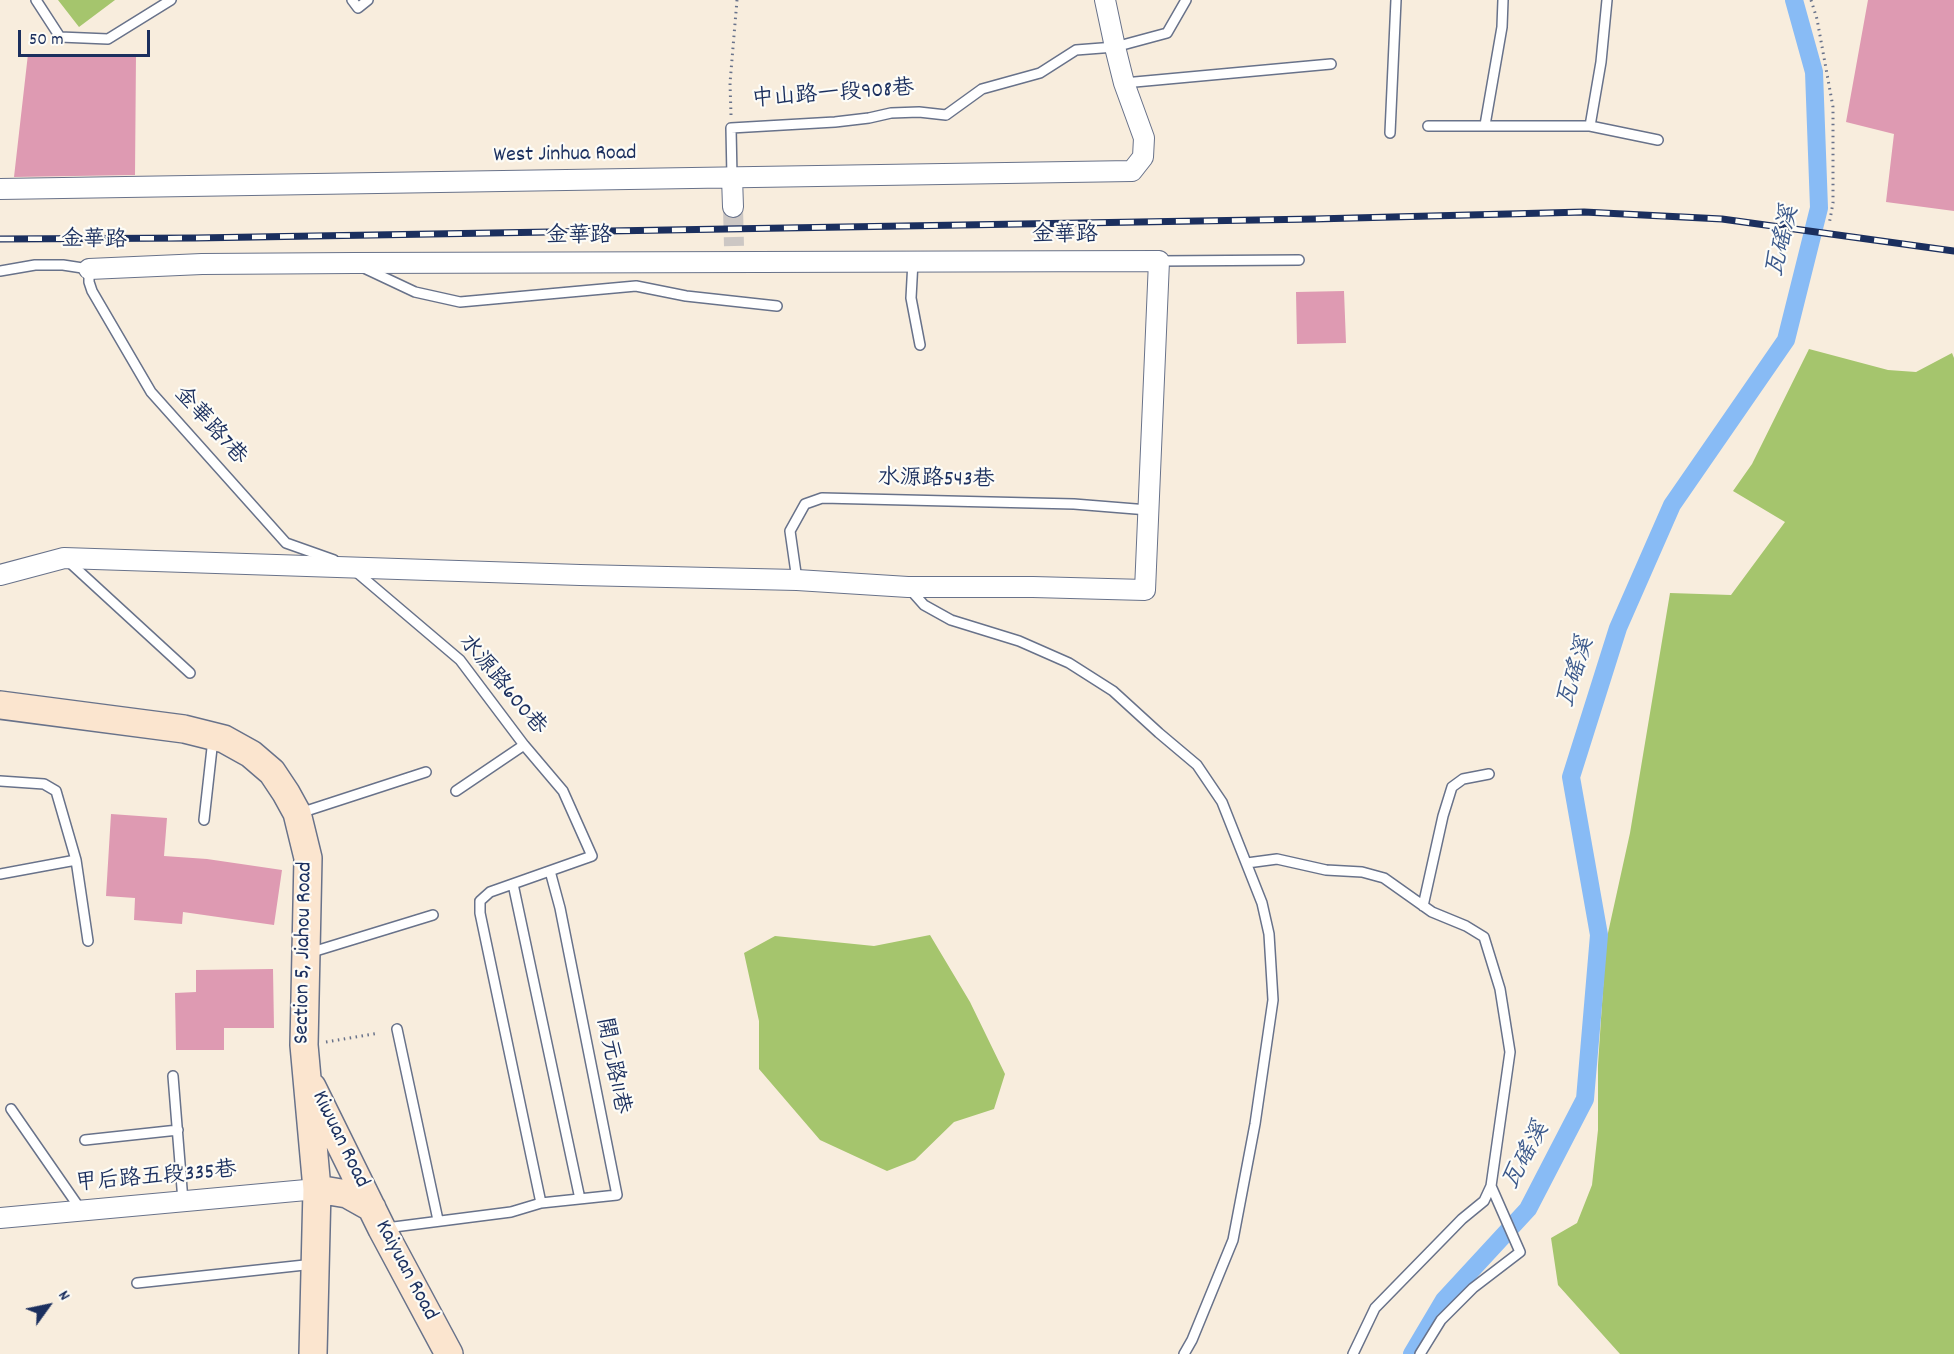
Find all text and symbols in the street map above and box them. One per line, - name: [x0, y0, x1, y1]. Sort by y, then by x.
- scale bar: [21, 18, 153, 56]
- text: 50 m: [29, 28, 64, 53]
- street label: 中山路一段908巷: [751, 77, 915, 115]
- street label: West Jinhua Road: [493, 142, 637, 170]
- water label: 瓦磘溪: [1763, 204, 1807, 280]
- street label: 金華路: [1032, 224, 1098, 250]
- street label: 金華路: [546, 225, 612, 251]
- street label: 金華路: [61, 228, 127, 256]
- street label: 金華路7巷: [167, 382, 251, 472]
- street label: 水源路543巷: [877, 467, 995, 495]
- street label: 水源路600巷: [451, 630, 551, 742]
- water label: 瓦磘溪: [1554, 634, 1602, 712]
- street label: Section 5, Jiahou Road: [290, 861, 320, 1045]
- street label: 開元路11巷: [589, 1016, 633, 1116]
- street label: Kiwuan Road: [304, 1087, 374, 1193]
- water label: 瓦磘溪: [1498, 1118, 1558, 1196]
- street label: 甲后路五段335巷: [74, 1159, 238, 1199]
- street label: Kaiyuan Road: [368, 1216, 442, 1326]
- north arrow: [18, 1276, 78, 1336]
- text: N: [52, 1286, 75, 1306]

